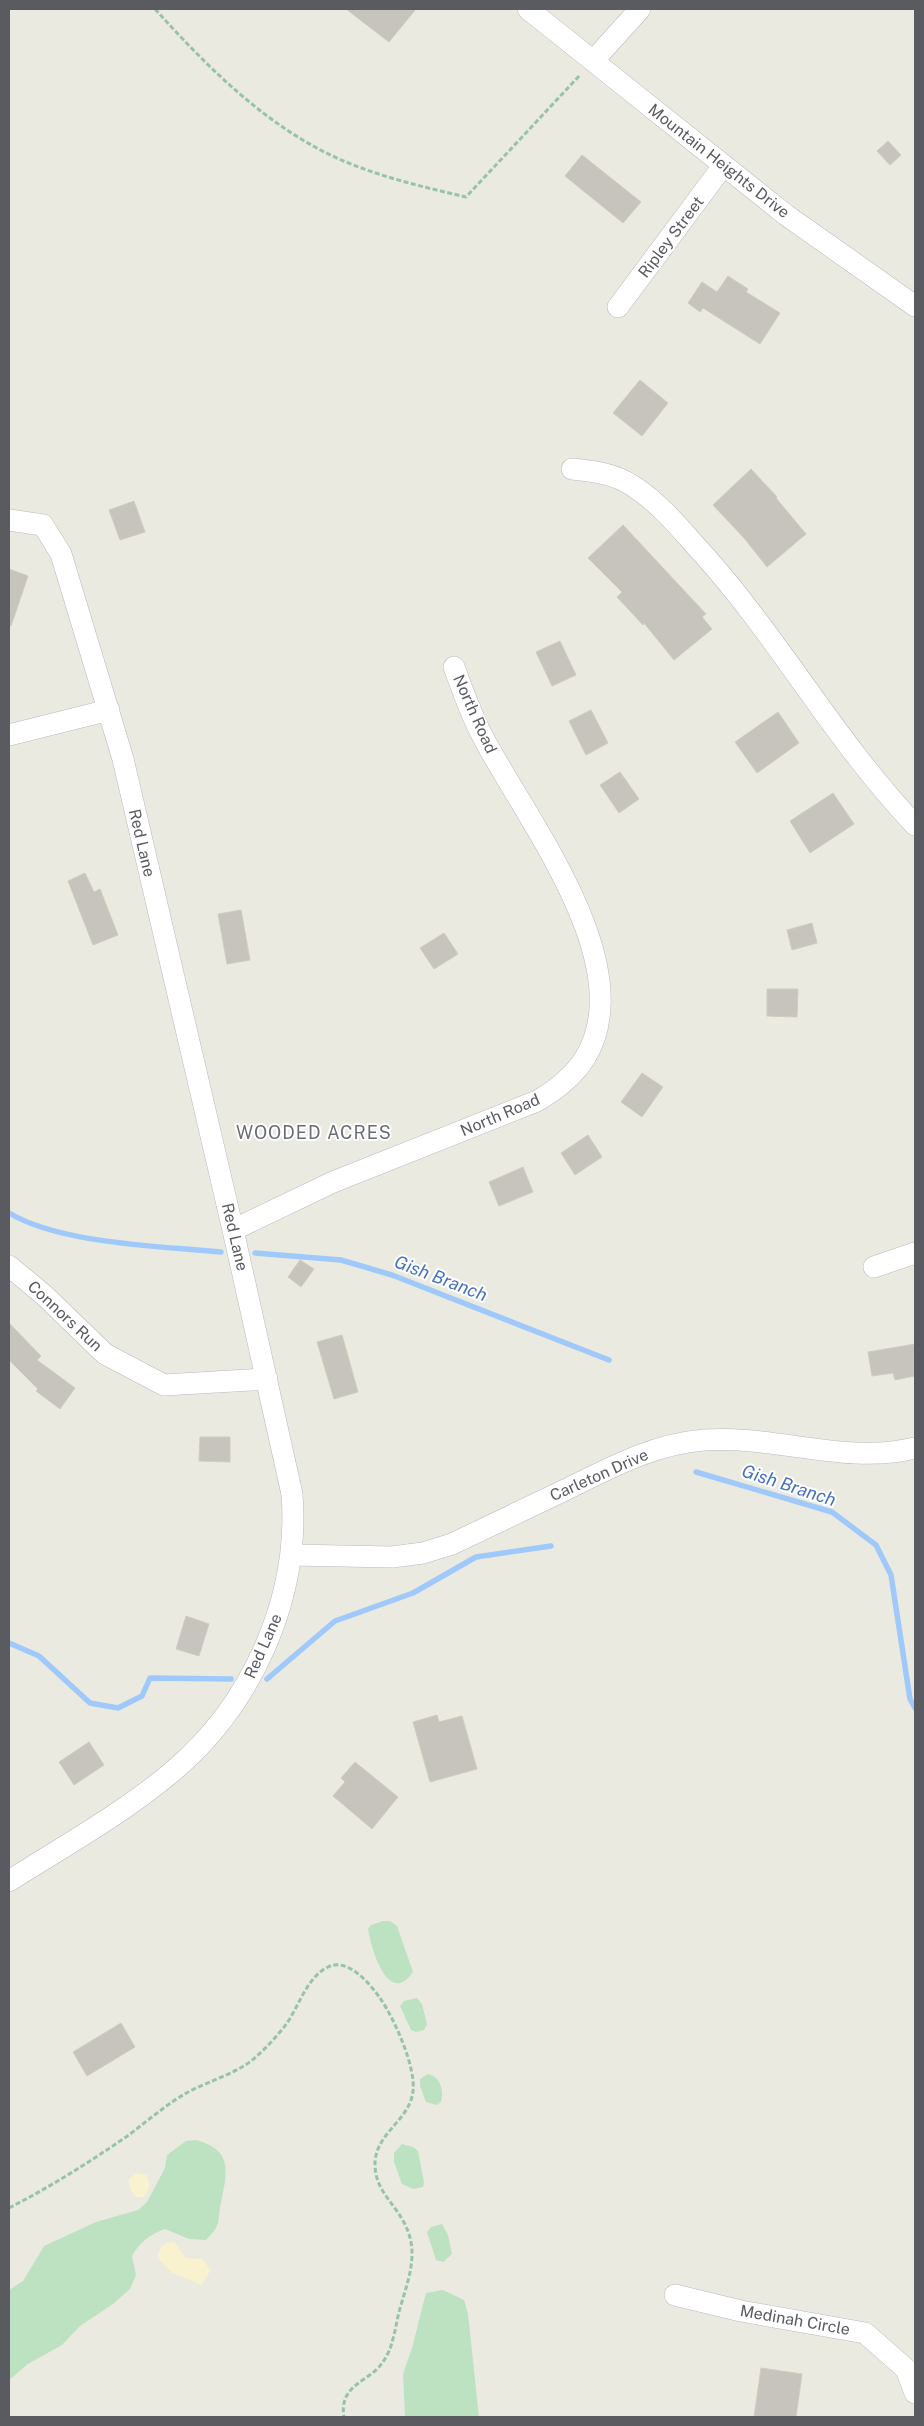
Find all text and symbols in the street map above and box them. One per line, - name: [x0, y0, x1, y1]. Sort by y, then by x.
- street label: Mountain Heights Drive: [645, 100, 793, 222]
- street label: Ripley Street: [634, 193, 708, 281]
- street label: North Road: [449, 672, 501, 756]
- street label: Red Lane: [125, 807, 159, 879]
- street label: North Road: [458, 1090, 542, 1140]
- district label: WOODED ACRES: [236, 1122, 392, 1143]
- street label: Red Lane: [218, 1201, 252, 1273]
- water label: Gish Branch: [392, 1251, 490, 1305]
- street label: Connors Run: [24, 1277, 106, 1355]
- street label: Carleton Drive: [547, 1445, 651, 1505]
- water label: Gish Branch: [739, 1460, 839, 1510]
- street label: Red Lane: [240, 1611, 286, 1681]
- street label: Medinah Circle: [739, 2301, 851, 2339]

